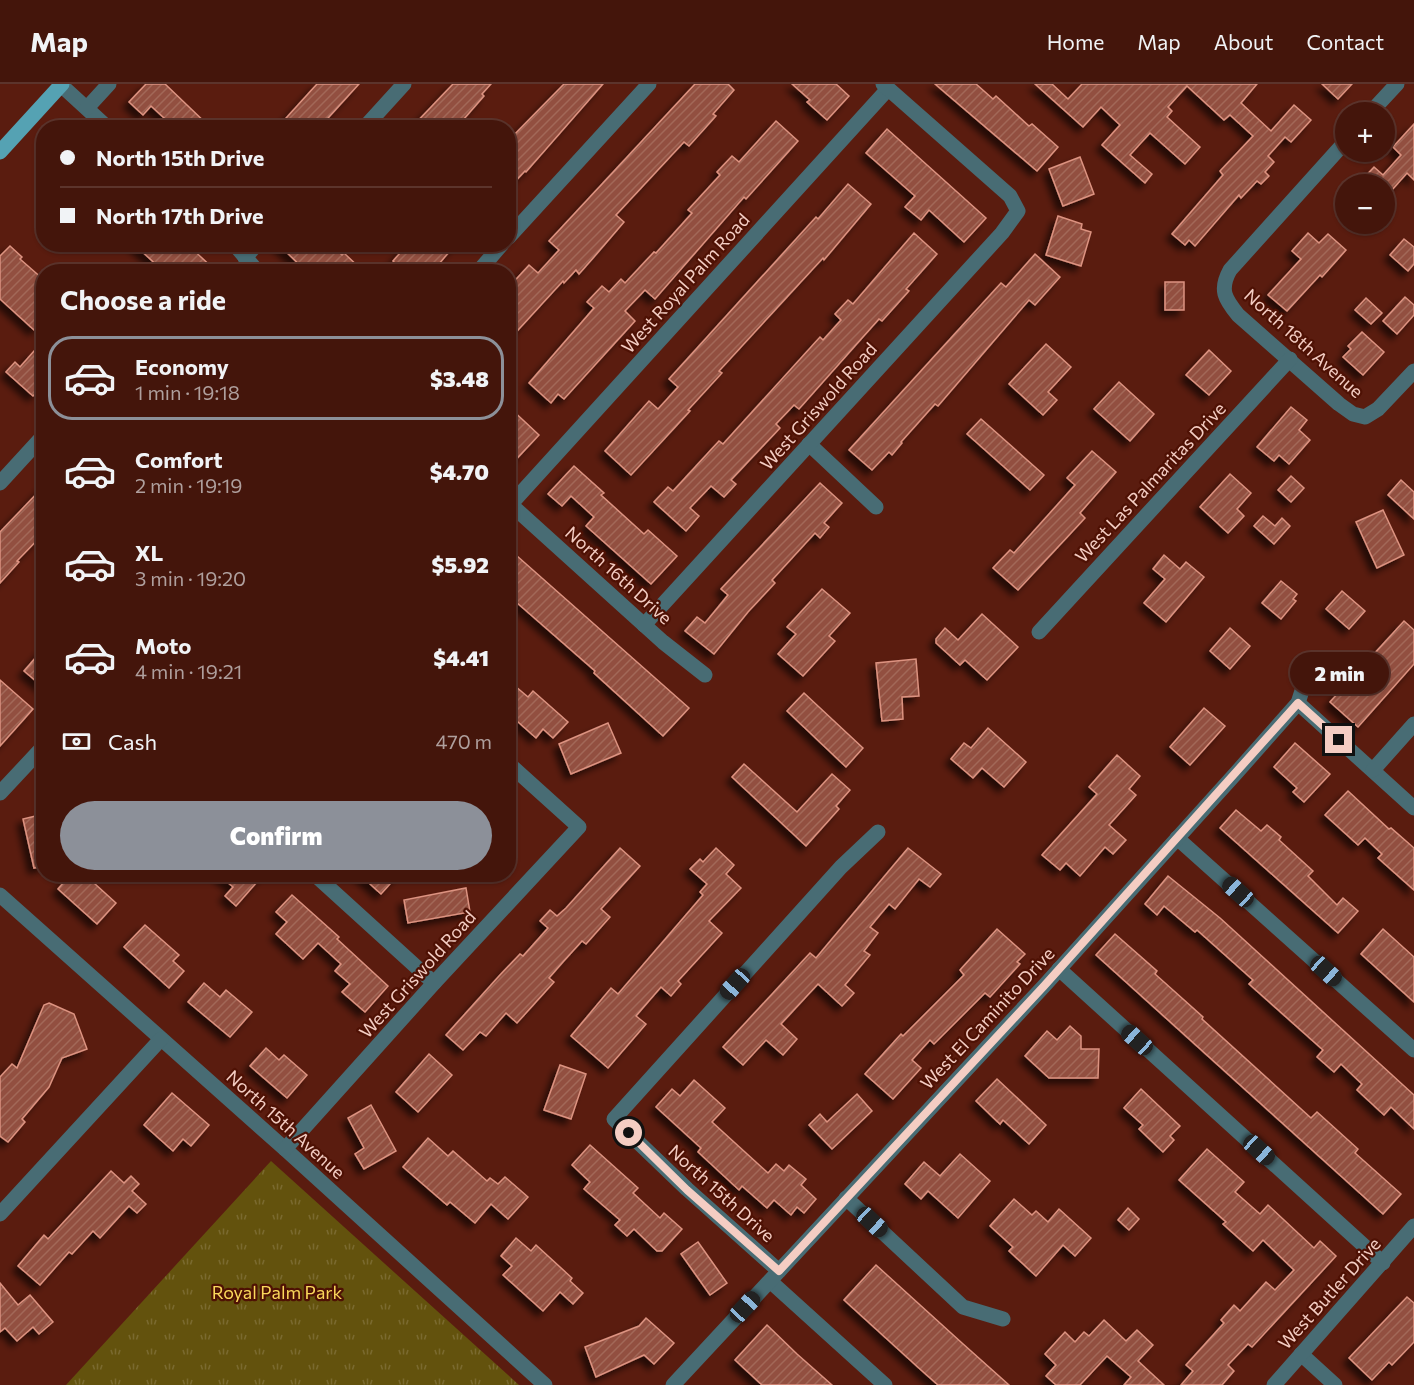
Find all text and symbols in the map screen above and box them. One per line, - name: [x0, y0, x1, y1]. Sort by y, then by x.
- text: Map: [30, 24, 88, 58]
- text: Home: [1047, 29, 1104, 54]
- text: Map: [1137, 29, 1181, 54]
- text: About: [1214, 29, 1273, 54]
- text: Contact: [1306, 29, 1384, 54]
- map controls: [1335, 102, 1395, 234]
- button: +: [1335, 102, 1395, 162]
- text: North 15th Drive: [96, 144, 264, 171]
- button: −: [1335, 174, 1395, 234]
- text: North 17th Drive: [96, 202, 264, 229]
- street label: West Royal Palm Road: [616, 209, 754, 357]
- text: Choose a ride: [60, 283, 226, 316]
- street label: North 18th Avenue: [1240, 284, 1368, 402]
- street label: West Griswold Road: [755, 338, 881, 474]
- icon: car: [63, 351, 117, 405]
- text: Economy: [135, 353, 229, 380]
- text: $3.48: [430, 365, 489, 392]
- text: 1 min · 19:18: [135, 380, 240, 404]
- street label: West Las Palmaritas Drive: [1070, 397, 1230, 567]
- icon: car: [63, 444, 117, 498]
- text: Comfort: [135, 446, 223, 473]
- text: $4.70: [430, 458, 489, 485]
- text: 2 min · 19:19: [135, 473, 242, 497]
- street label: North 16th Drive: [561, 521, 677, 629]
- icon: car: [63, 537, 117, 591]
- text: XL: [135, 539, 163, 566]
- text: $5.92: [431, 551, 489, 578]
- text: 3 min · 19:20: [135, 566, 246, 590]
- icon: car: [63, 630, 117, 684]
- text: Moto: [135, 632, 191, 659]
- text: $4.41: [433, 644, 489, 671]
- callout: 2 min: [1290, 653, 1388, 695]
- text: 4 min · 19:21: [135, 659, 242, 683]
- text: 2 min: [1314, 661, 1365, 685]
- icon: cash: [60, 725, 93, 758]
- route end: [1325, 726, 1352, 753]
- text: Cash: [108, 728, 157, 755]
- text: 470 m: [436, 729, 492, 753]
- button: Confirm: [60, 801, 492, 870]
- car: [1219, 873, 1257, 911]
- street label: West Griswold Road: [354, 906, 480, 1042]
- street label: West El Caminito Drive: [915, 942, 1059, 1094]
- car: [1307, 952, 1345, 990]
- car: [716, 965, 754, 1003]
- car: [1118, 1021, 1156, 1059]
- street label: North 15th Avenue: [222, 1065, 350, 1183]
- route start: [615, 1119, 642, 1146]
- car: [1240, 1131, 1278, 1169]
- street label: North 15th Drive: [664, 1140, 780, 1246]
- car: [853, 1203, 891, 1241]
- street label: West Butler Drive: [1273, 1233, 1385, 1353]
- park label: Royal Palm Park: [212, 1281, 343, 1303]
- car: [726, 1288, 764, 1326]

